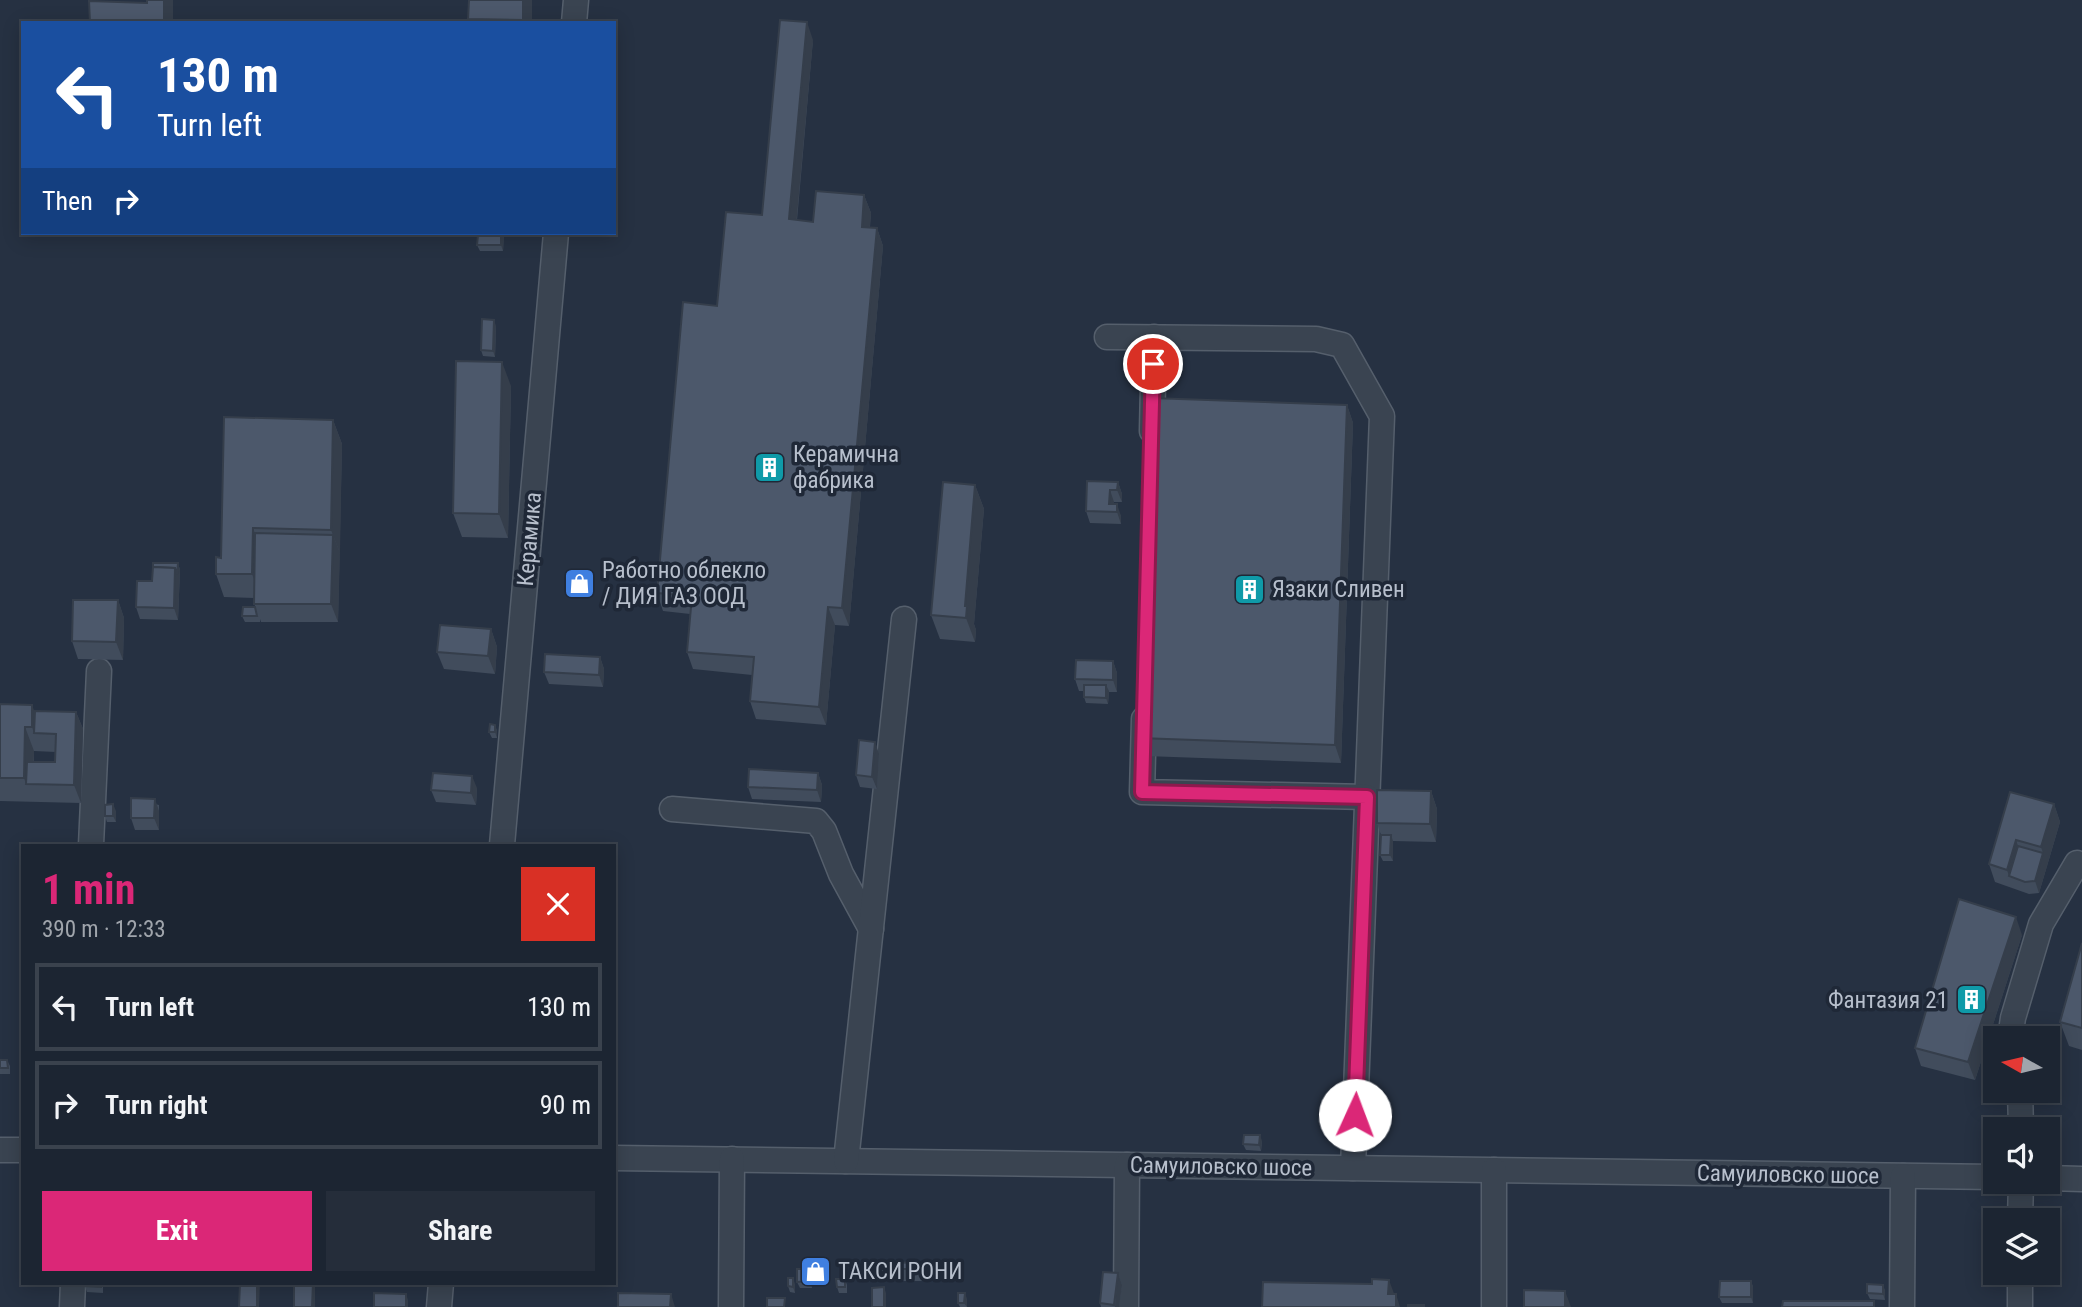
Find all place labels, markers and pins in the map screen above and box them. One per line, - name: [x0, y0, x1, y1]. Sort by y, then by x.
- pin: [1123, 334, 1183, 394]
- place label: Керамична фабрика: [793, 441, 899, 494]
- building icon: Керамична фабрика: [753, 450, 787, 484]
- place label: Работно облекло / ДИЯ ГАЗ ООД: [602, 557, 766, 610]
- shop icon: Работно облекло / ДИЯ ГАЗ ООД: [562, 566, 596, 600]
- building icon: Язаки Сливен: [1232, 572, 1266, 606]
- place label: Язаки Сливен: [1272, 576, 1405, 603]
- building icon: Фантазия 21: [1954, 983, 1988, 1017]
- place label: Фантазия 21: [1828, 987, 1948, 1014]
- shop icon: ТАКСИ РОНИ: [798, 1254, 832, 1288]
- place label: ТАКСИ РОНИ: [838, 1258, 963, 1285]

